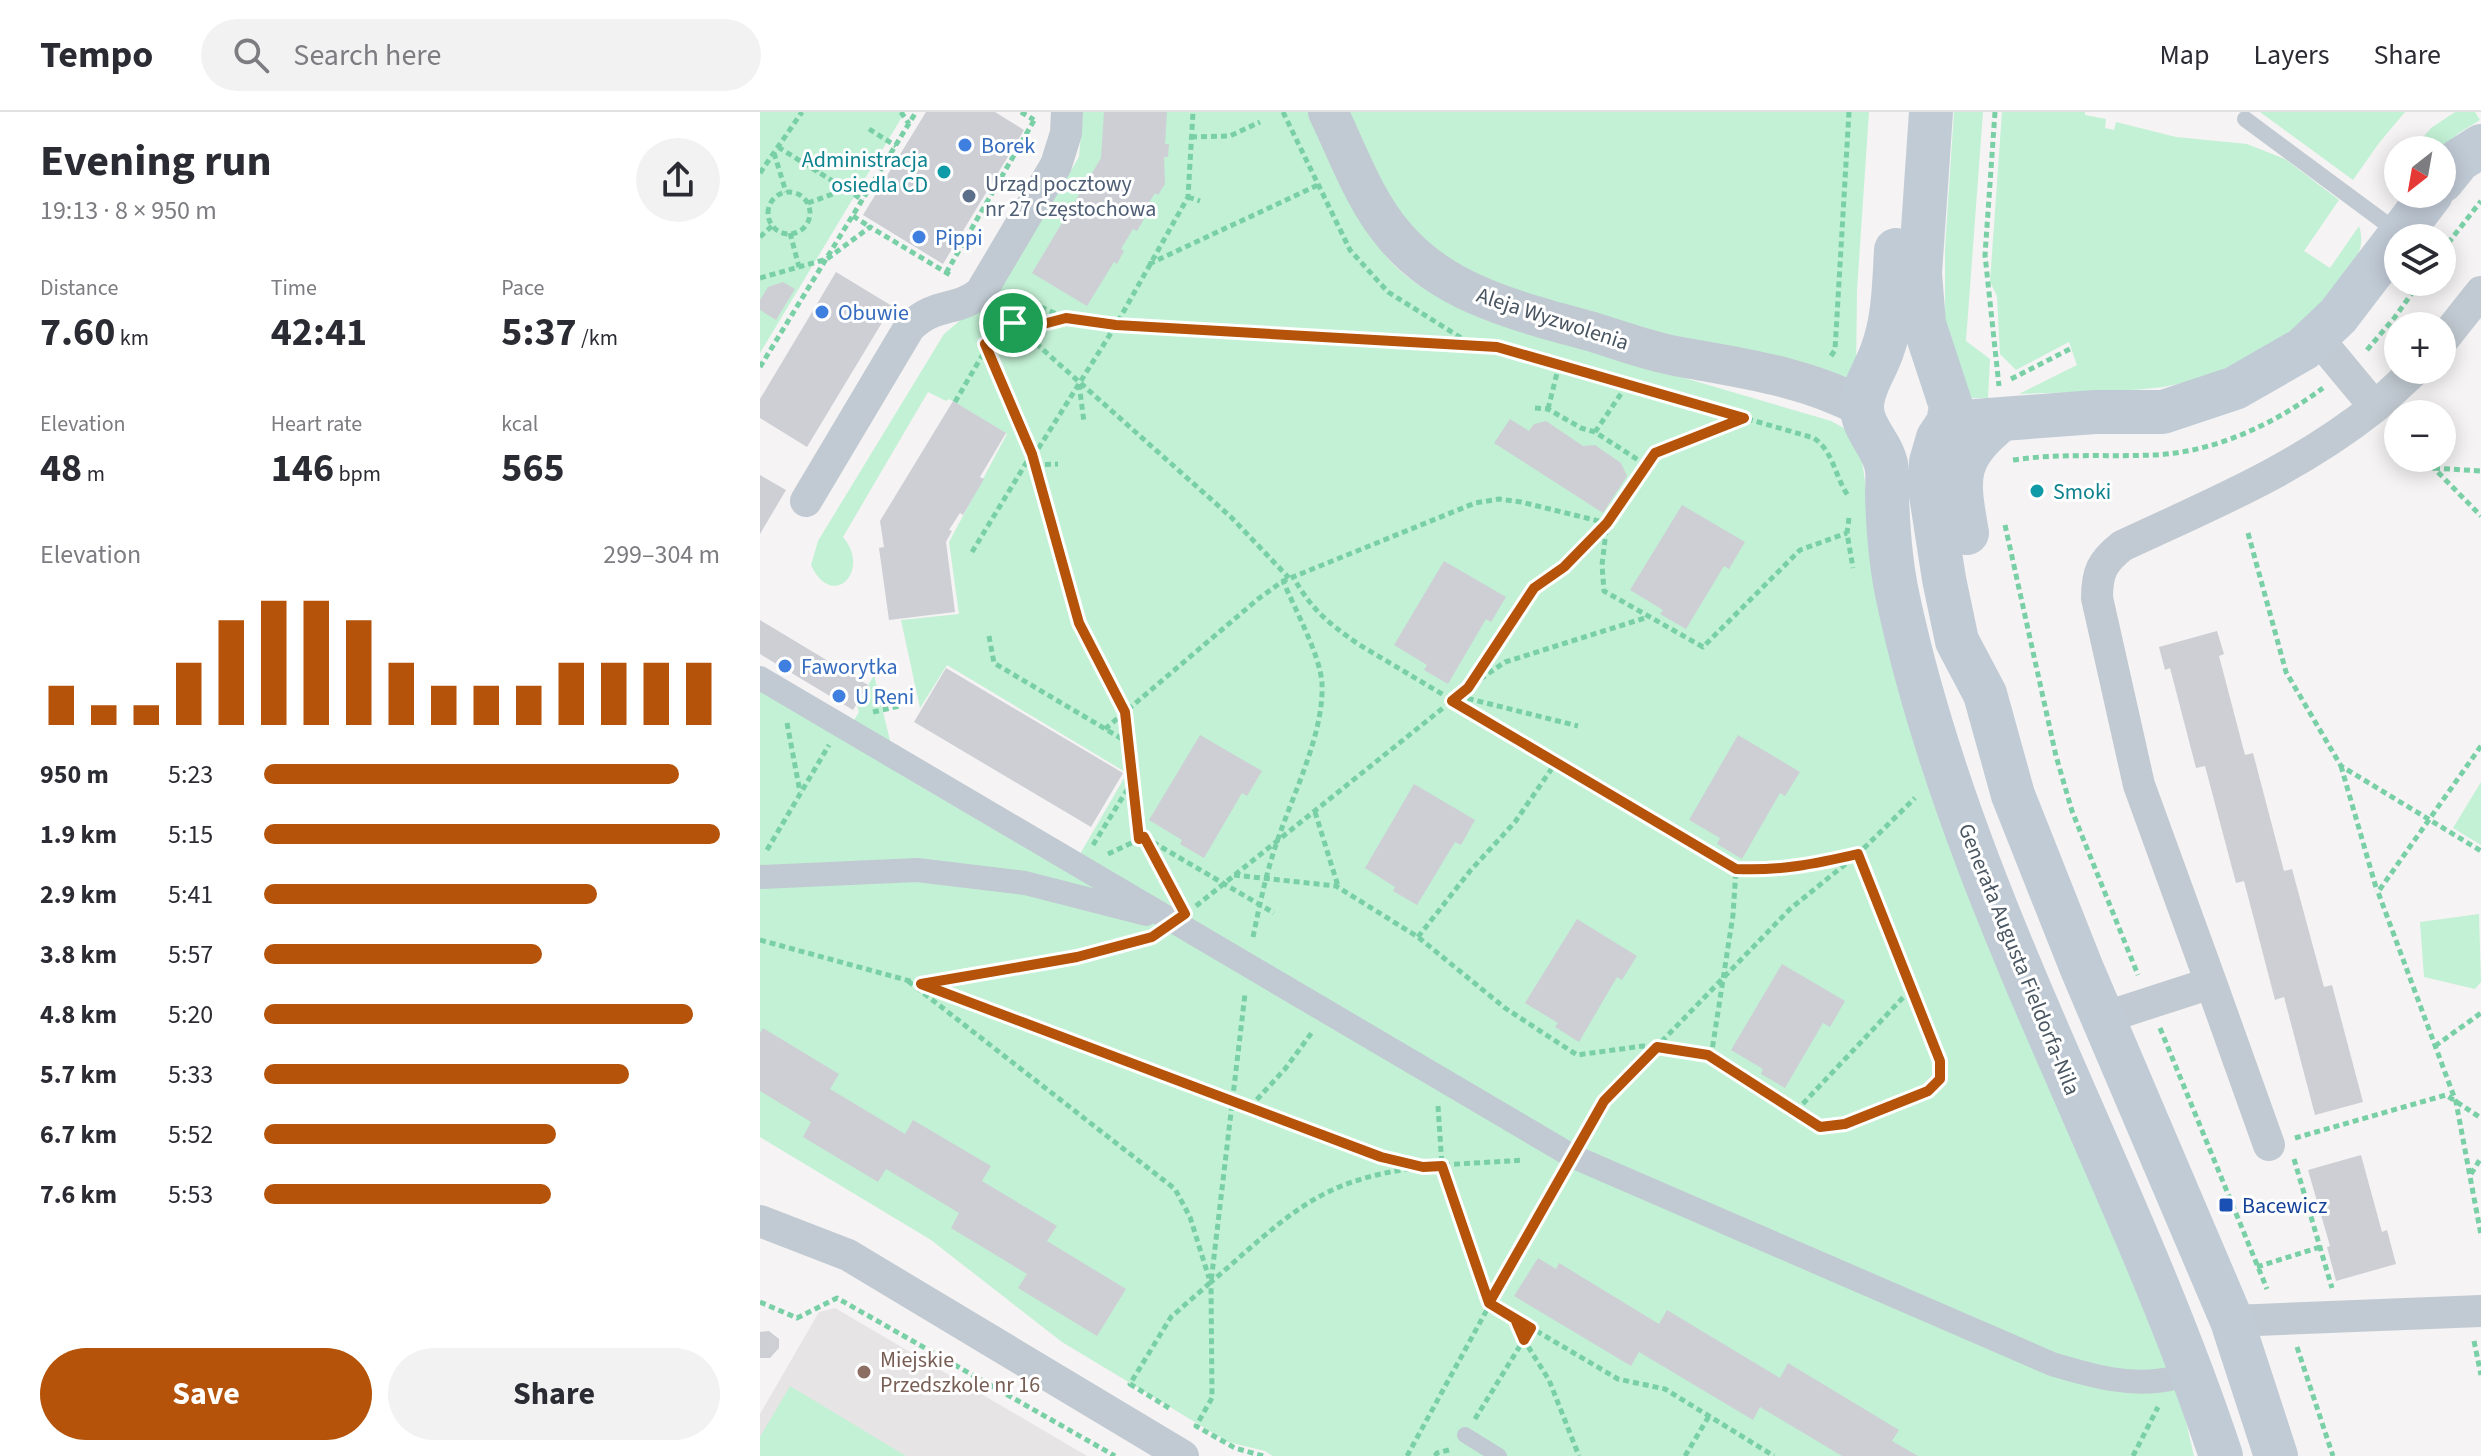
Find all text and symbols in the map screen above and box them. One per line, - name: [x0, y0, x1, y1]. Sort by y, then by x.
- search box: [201, 19, 761, 91]
- text: Tempo: [40, 28, 153, 82]
- icon: search: [229, 33, 273, 77]
- text: Search here: [293, 34, 441, 77]
- text: Map: [2159, 35, 2209, 75]
- text: Layers: [2253, 35, 2329, 75]
- text: Share: [2373, 35, 2441, 75]
- text: Evening run: [40, 130, 272, 193]
- place label: Borek: [981, 130, 1035, 162]
- marker: Borek: [956, 136, 974, 154]
- north arrow: [2384, 136, 2456, 208]
- map controls: [2384, 136, 2456, 472]
- button: share: [636, 138, 720, 222]
- place label: Administracja osiedla CD: [802, 144, 928, 201]
- marker: Administracja osiedla CD: [935, 163, 953, 181]
- place label: Urząd pocztowy nr 27 Częstochowa: [985, 168, 1156, 225]
- marker: Urząd pocztowy nr 27 Częstochowa: [960, 187, 978, 205]
- text: 19:13 · 8 × 950 m: [40, 192, 217, 229]
- place label: Pippi: [935, 222, 983, 254]
- button: layers: [2384, 224, 2456, 296]
- marker: Pippi: [910, 228, 928, 246]
- text: Distance: [40, 272, 118, 304]
- text: Time: [271, 272, 317, 304]
- text: Pace: [501, 272, 544, 304]
- street label: Aleja Wyzwolenia: [1472, 279, 1633, 359]
- pin: [979, 289, 1047, 357]
- place label: Obuwie: [838, 297, 909, 329]
- icon: arrive: [991, 301, 1035, 345]
- marker: Obuwie: [813, 303, 831, 321]
- text: 7.60: [40, 304, 115, 361]
- text: 42:41: [271, 304, 367, 361]
- text: 5:37: [501, 304, 577, 361]
- button: +: [2384, 312, 2456, 384]
- text: km: [115, 322, 149, 354]
- text: /km: [577, 322, 618, 354]
- button: −: [2384, 400, 2456, 472]
- text: Elevation: [40, 408, 126, 440]
- text: Heart rate: [271, 408, 362, 440]
- text: kcal: [501, 408, 538, 440]
- text: 48: [40, 440, 82, 497]
- text: 146: [271, 440, 334, 497]
- text: 565: [501, 440, 565, 497]
- text: m: [82, 458, 105, 490]
- text: bpm: [334, 458, 381, 490]
- place label: Smoki: [2053, 476, 2111, 508]
- marker: Smoki: [2028, 482, 2046, 500]
- text: Elevation: [40, 536, 141, 573]
- text: 299–304 m: [603, 536, 720, 573]
- place label: Faworytka: [801, 651, 898, 683]
- marker: Faworytka: [776, 657, 794, 675]
- place label: U Reni: [855, 681, 914, 713]
- marker: U Reni: [830, 687, 848, 705]
- text: 950 m: [40, 756, 109, 793]
- text: 5:23: [168, 756, 213, 793]
- text: 1.9 km: [40, 816, 117, 853]
- text: 5:15: [168, 816, 213, 853]
- street label: Generała Augusta Fieldorfa-Nila: [1950, 819, 2088, 1100]
- text: 2.9 km: [40, 876, 117, 913]
- text: 5:41: [168, 876, 213, 913]
- text: 3.8 km: [40, 936, 117, 973]
- text: 5:57: [168, 936, 213, 973]
- text: 4.8 km: [40, 996, 117, 1033]
- text: 5:20: [168, 996, 213, 1033]
- text: 5.7 km: [40, 1056, 117, 1093]
- text: 5:33: [168, 1056, 213, 1093]
- text: 6.7 km: [40, 1116, 117, 1153]
- text: 5:52: [168, 1116, 213, 1153]
- text: 7.6 km: [40, 1176, 117, 1213]
- text: 5:53: [168, 1176, 213, 1213]
- place label: Bacewicz: [2242, 1190, 2327, 1222]
- marker: Bacewicz: [2217, 1196, 2235, 1214]
- place label: Miejskie Przedszkole nr 16: [880, 1344, 1040, 1401]
- button: Save: [40, 1348, 372, 1440]
- button: Share: [388, 1348, 720, 1440]
- marker: Miejskie Przedszkole nr 16: [855, 1363, 873, 1381]

